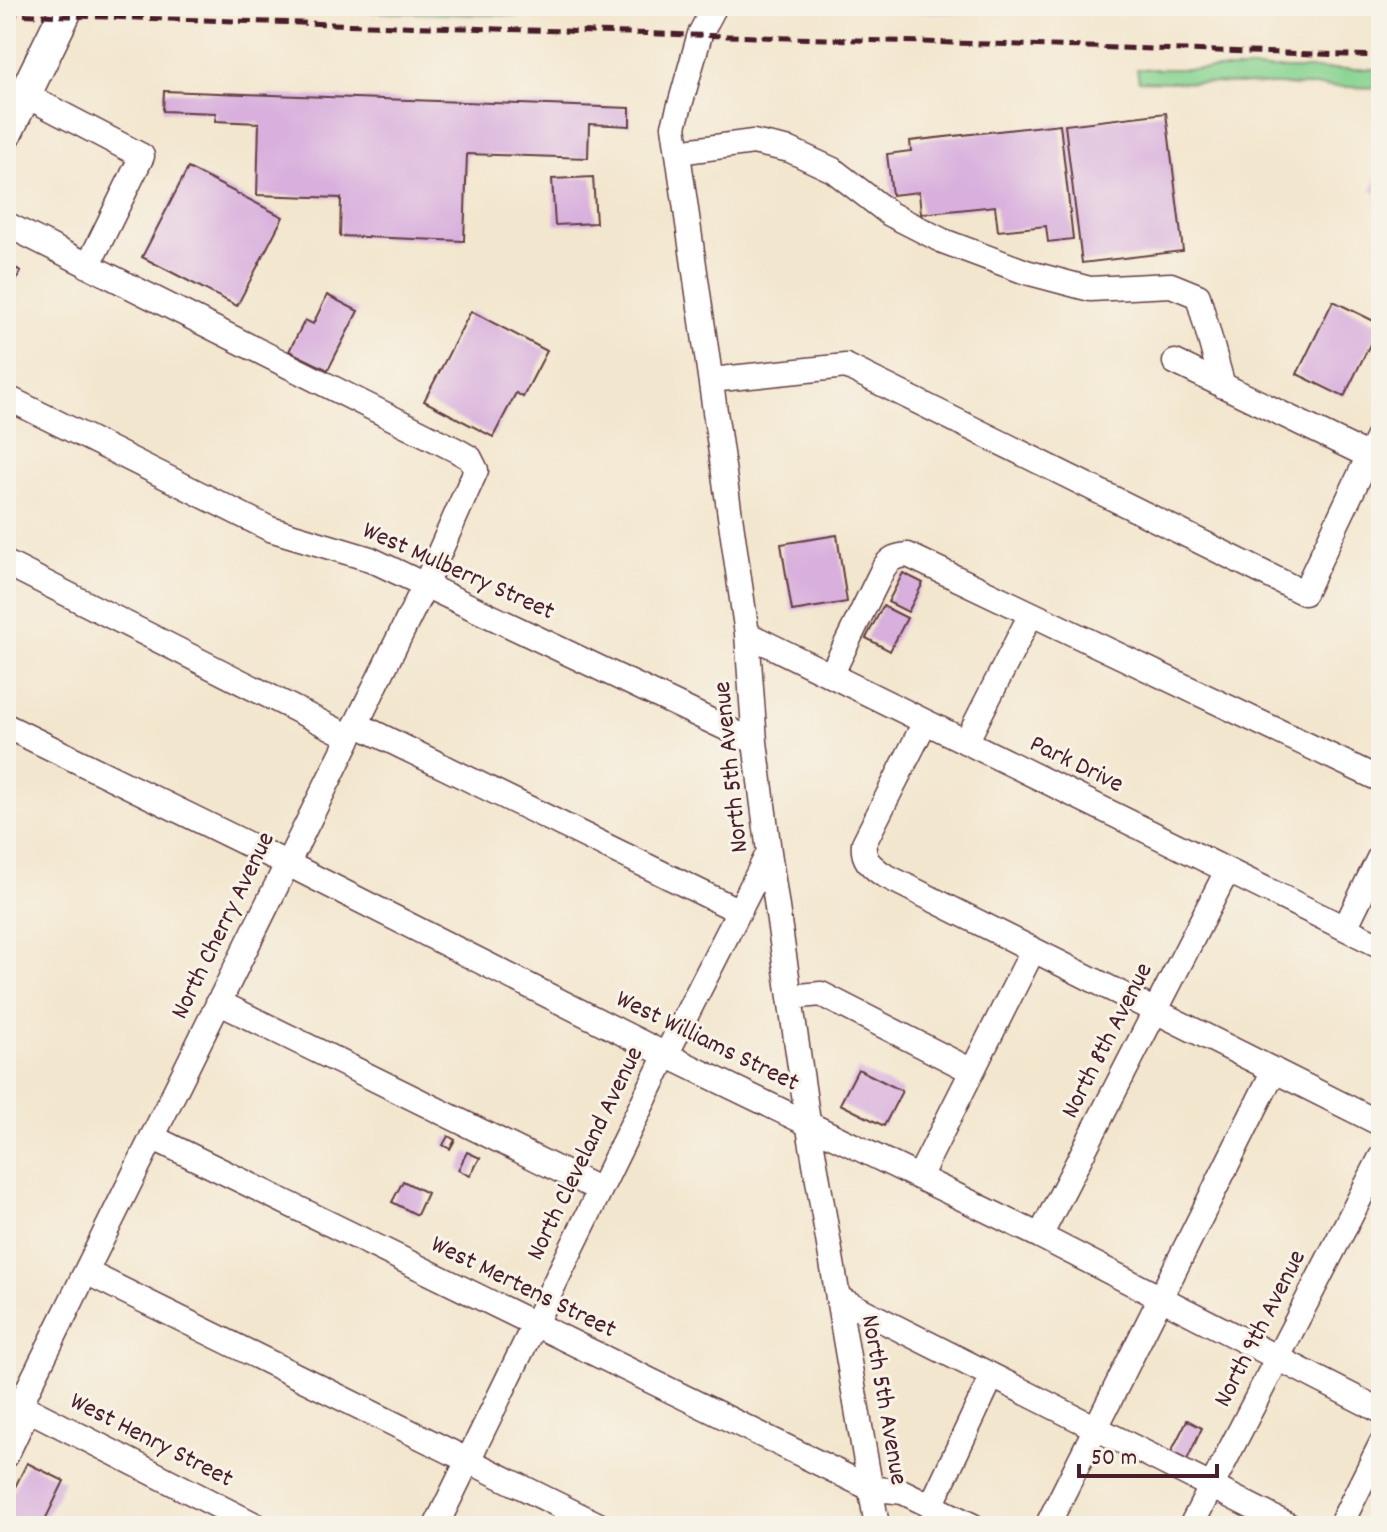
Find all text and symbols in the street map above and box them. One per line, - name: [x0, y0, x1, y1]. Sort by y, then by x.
- street label: West Mulberry Street: [356, 513, 561, 631]
- street label: North 5th Avenue: [705, 679, 759, 855]
- street label: Park Drive: [1023, 726, 1129, 804]
- street label: North Cherry Avenue: [163, 826, 285, 1026]
- street label: North 8th Avenue: [1053, 957, 1163, 1125]
- street label: West Williams Street: [609, 982, 805, 1103]
- street label: North Cleveland Avenue: [518, 1041, 654, 1267]
- street label: West Mertens Street: [424, 1227, 622, 1349]
- street label: North 9th Avenue: [1205, 1244, 1317, 1414]
- street label: North 5th Avenue: [850, 1312, 916, 1488]
- street label: West Henry Street: [63, 1384, 239, 1498]
- scale bar: [1079, 1428, 1217, 1478]
- text: 50 m: [1091, 1442, 1137, 1476]

